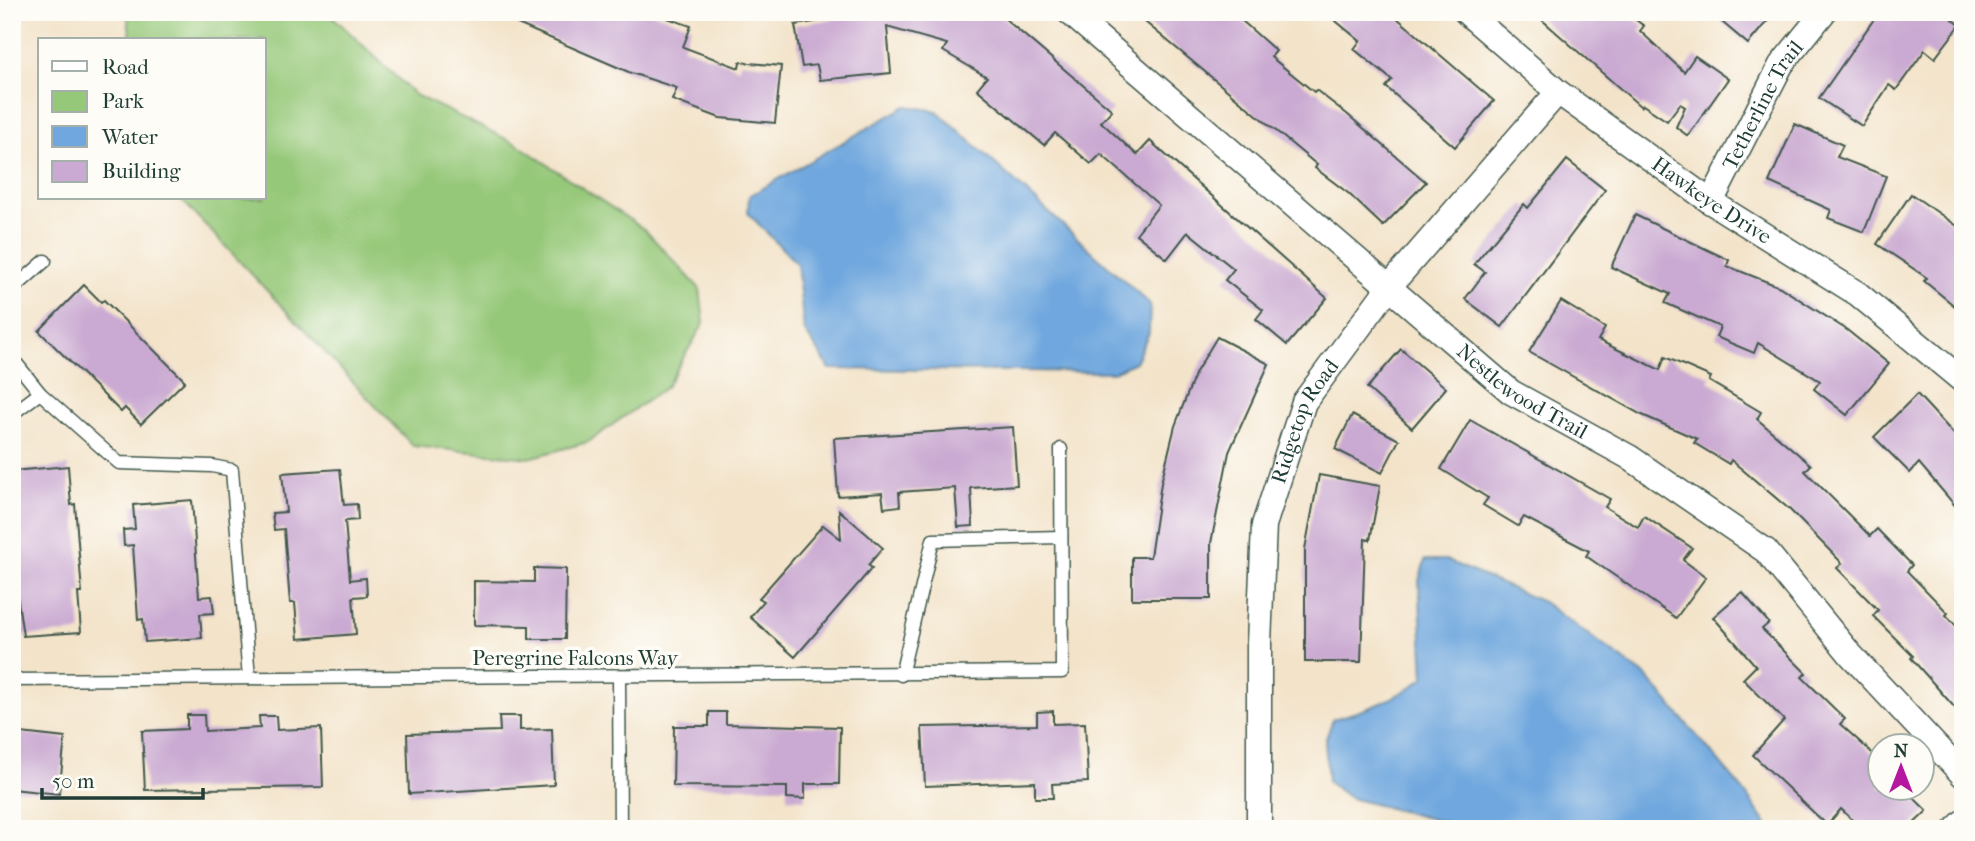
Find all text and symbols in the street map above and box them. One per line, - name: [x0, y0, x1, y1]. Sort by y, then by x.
- street label: Tetherline Trail: [1718, 36, 1808, 173]
- legend: [38, 38, 266, 200]
- text: Road: [102, 55, 149, 79]
- text: Park: [102, 89, 144, 113]
- text: Water: [101, 125, 158, 149]
- street label: Hawkeye Drive: [1647, 152, 1776, 249]
- text: Building: [102, 159, 181, 183]
- street label: Nestlewood Trail: [1452, 339, 1592, 444]
- street label: Ridgetop Road: [1266, 354, 1344, 487]
- street label: Peregrine Falcons Way: [472, 646, 679, 670]
- north arrow: [1867, 732, 1937, 802]
- text: N: [1894, 740, 1909, 762]
- scale bar: [42, 757, 203, 801]
- text: 50 m: [52, 769, 95, 793]

